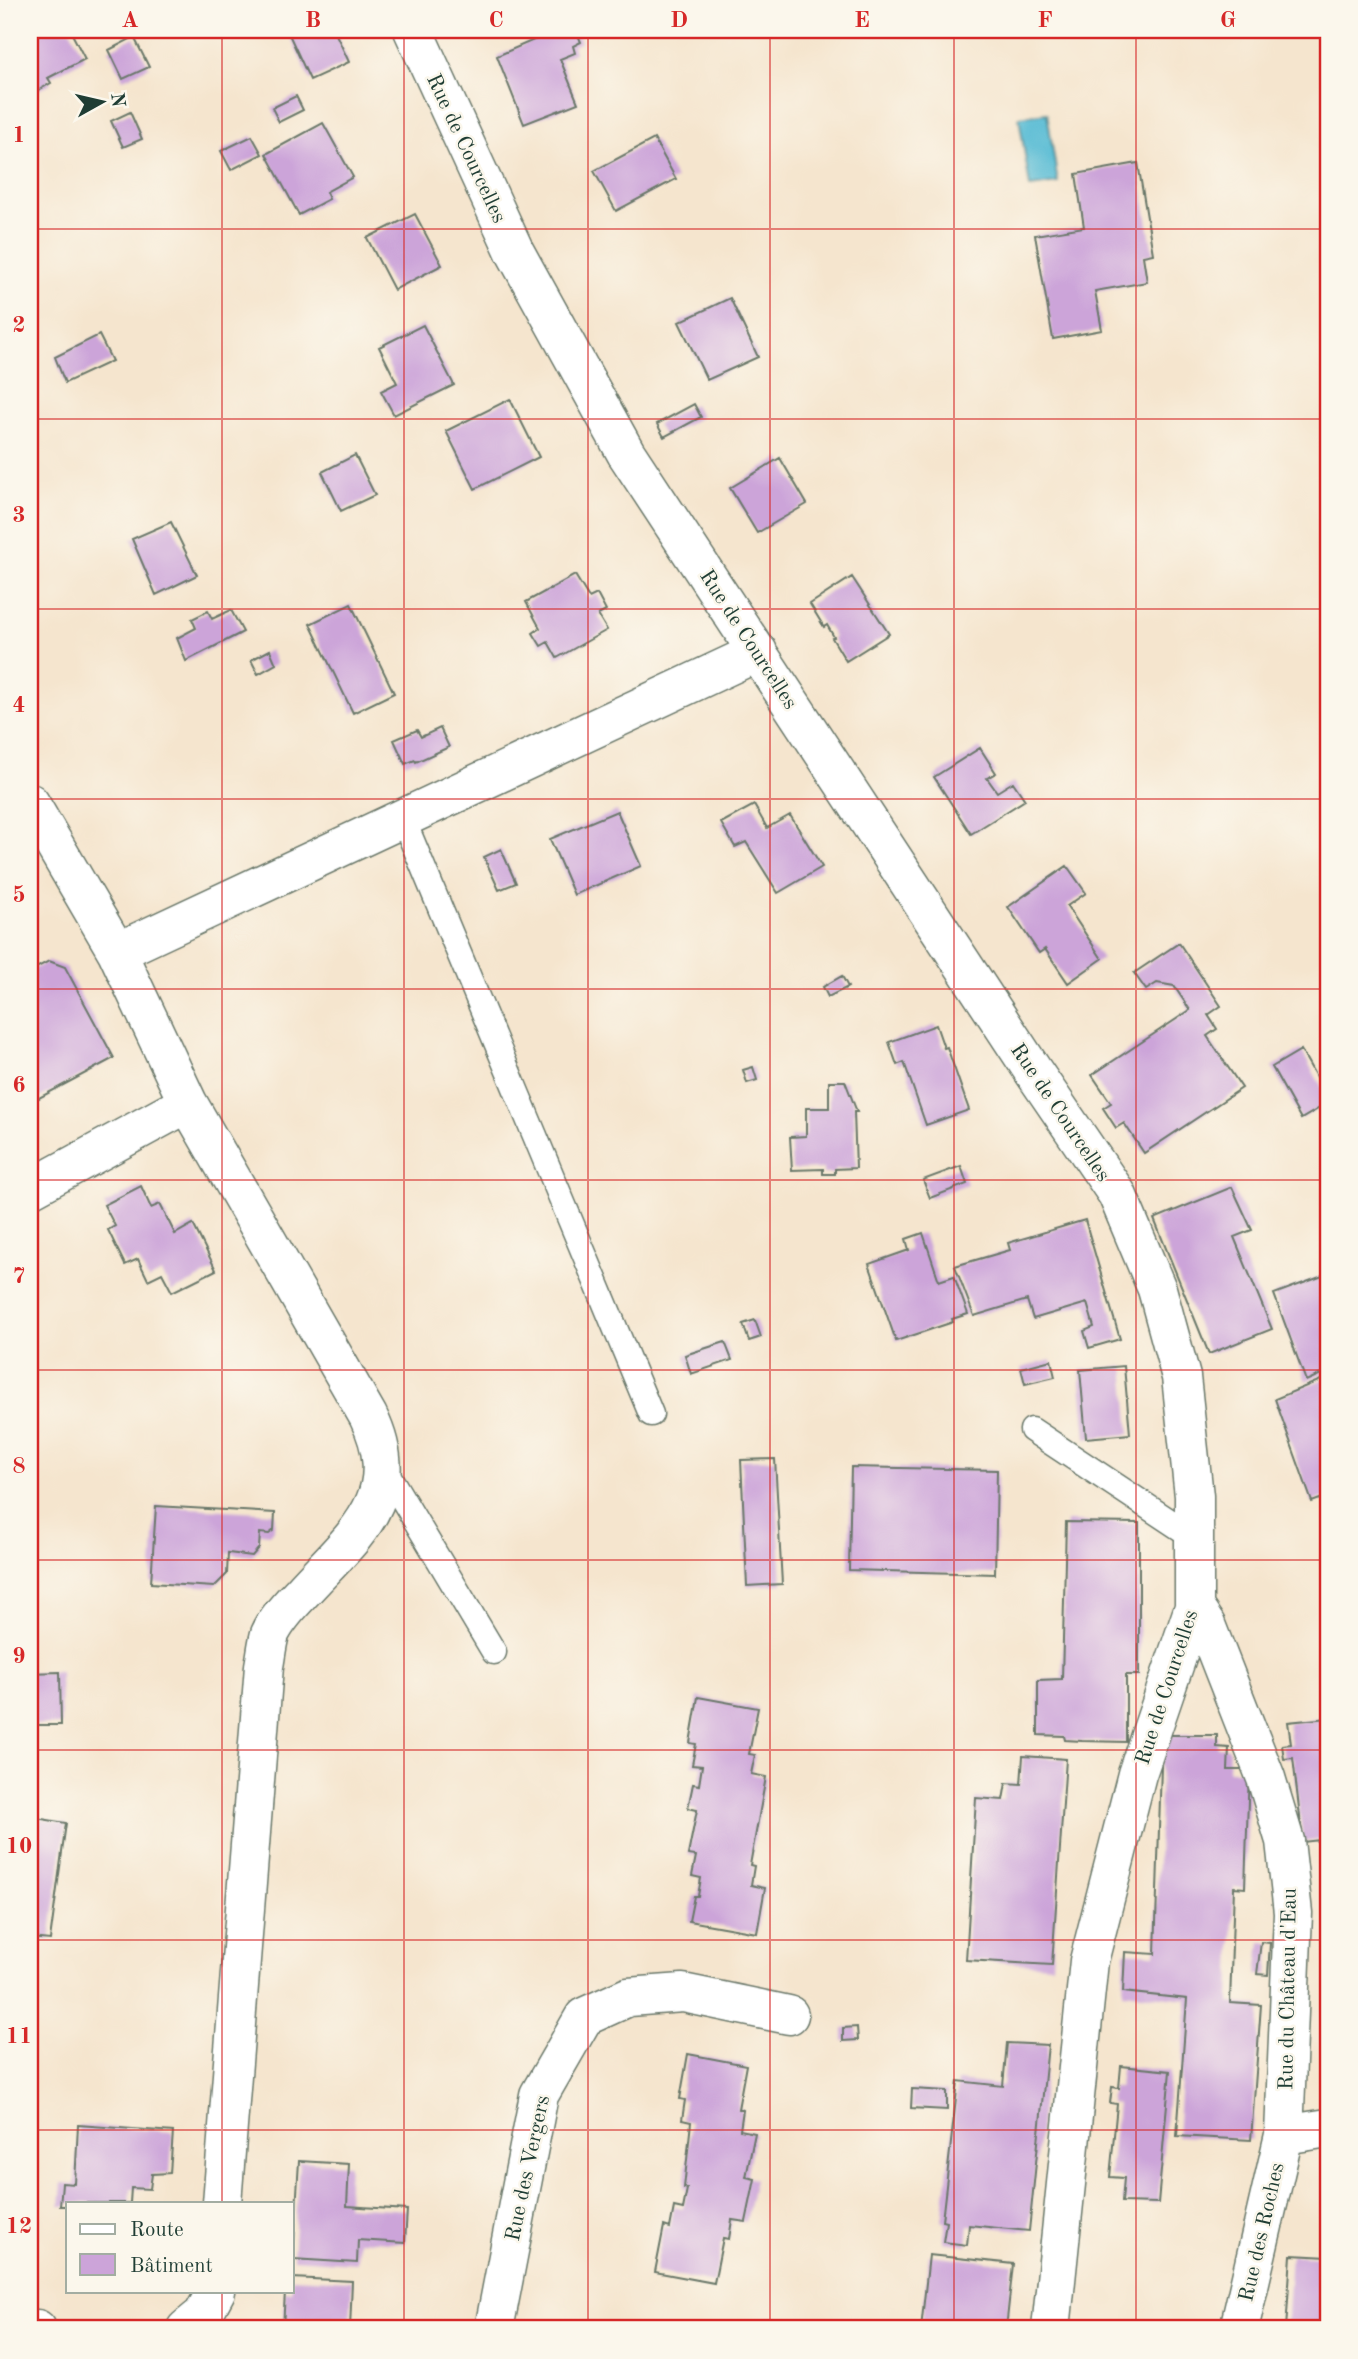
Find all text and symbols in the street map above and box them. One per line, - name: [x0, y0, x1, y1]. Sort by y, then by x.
- text: A: [121, 9, 139, 32]
- text: B: [305, 9, 321, 32]
- text: C: [488, 9, 504, 32]
- text: D: [670, 9, 688, 32]
- text: E: [854, 9, 870, 32]
- text: F: [1037, 9, 1053, 32]
- text: G: [1220, 9, 1236, 32]
- north arrow: [66, 66, 136, 136]
- street label: Rue de Courcelles: [422, 71, 509, 226]
- text: N: [106, 91, 127, 109]
- text: 1: [12, 124, 26, 147]
- text: 2: [12, 314, 26, 337]
- text: 3: [12, 504, 26, 527]
- street label: Rue de Courcelles: [695, 566, 801, 713]
- text: 4: [12, 694, 26, 717]
- text: 5: [12, 884, 26, 907]
- street label: Rue de Courcelles: [1006, 1040, 1114, 1186]
- text: 6: [12, 1074, 26, 1097]
- text: 7: [12, 1265, 26, 1288]
- text: 8: [12, 1455, 26, 1478]
- street label: Rue de Courcelles: [1132, 1607, 1202, 1768]
- text: 9: [12, 1645, 26, 1668]
- text: 10: [6, 1835, 32, 1858]
- street label: Rue du Château d'Eau: [1276, 1888, 1301, 2090]
- text: 11: [6, 2025, 32, 2048]
- street label: Rue des Vergers: [503, 2093, 554, 2243]
- street label: Rue des Roches: [1236, 2161, 1289, 2304]
- legend: [66, 2202, 294, 2292]
- text: 12: [6, 2215, 32, 2238]
- text: Route: [130, 2220, 184, 2241]
- text: Bâtiment: [130, 2256, 213, 2277]

